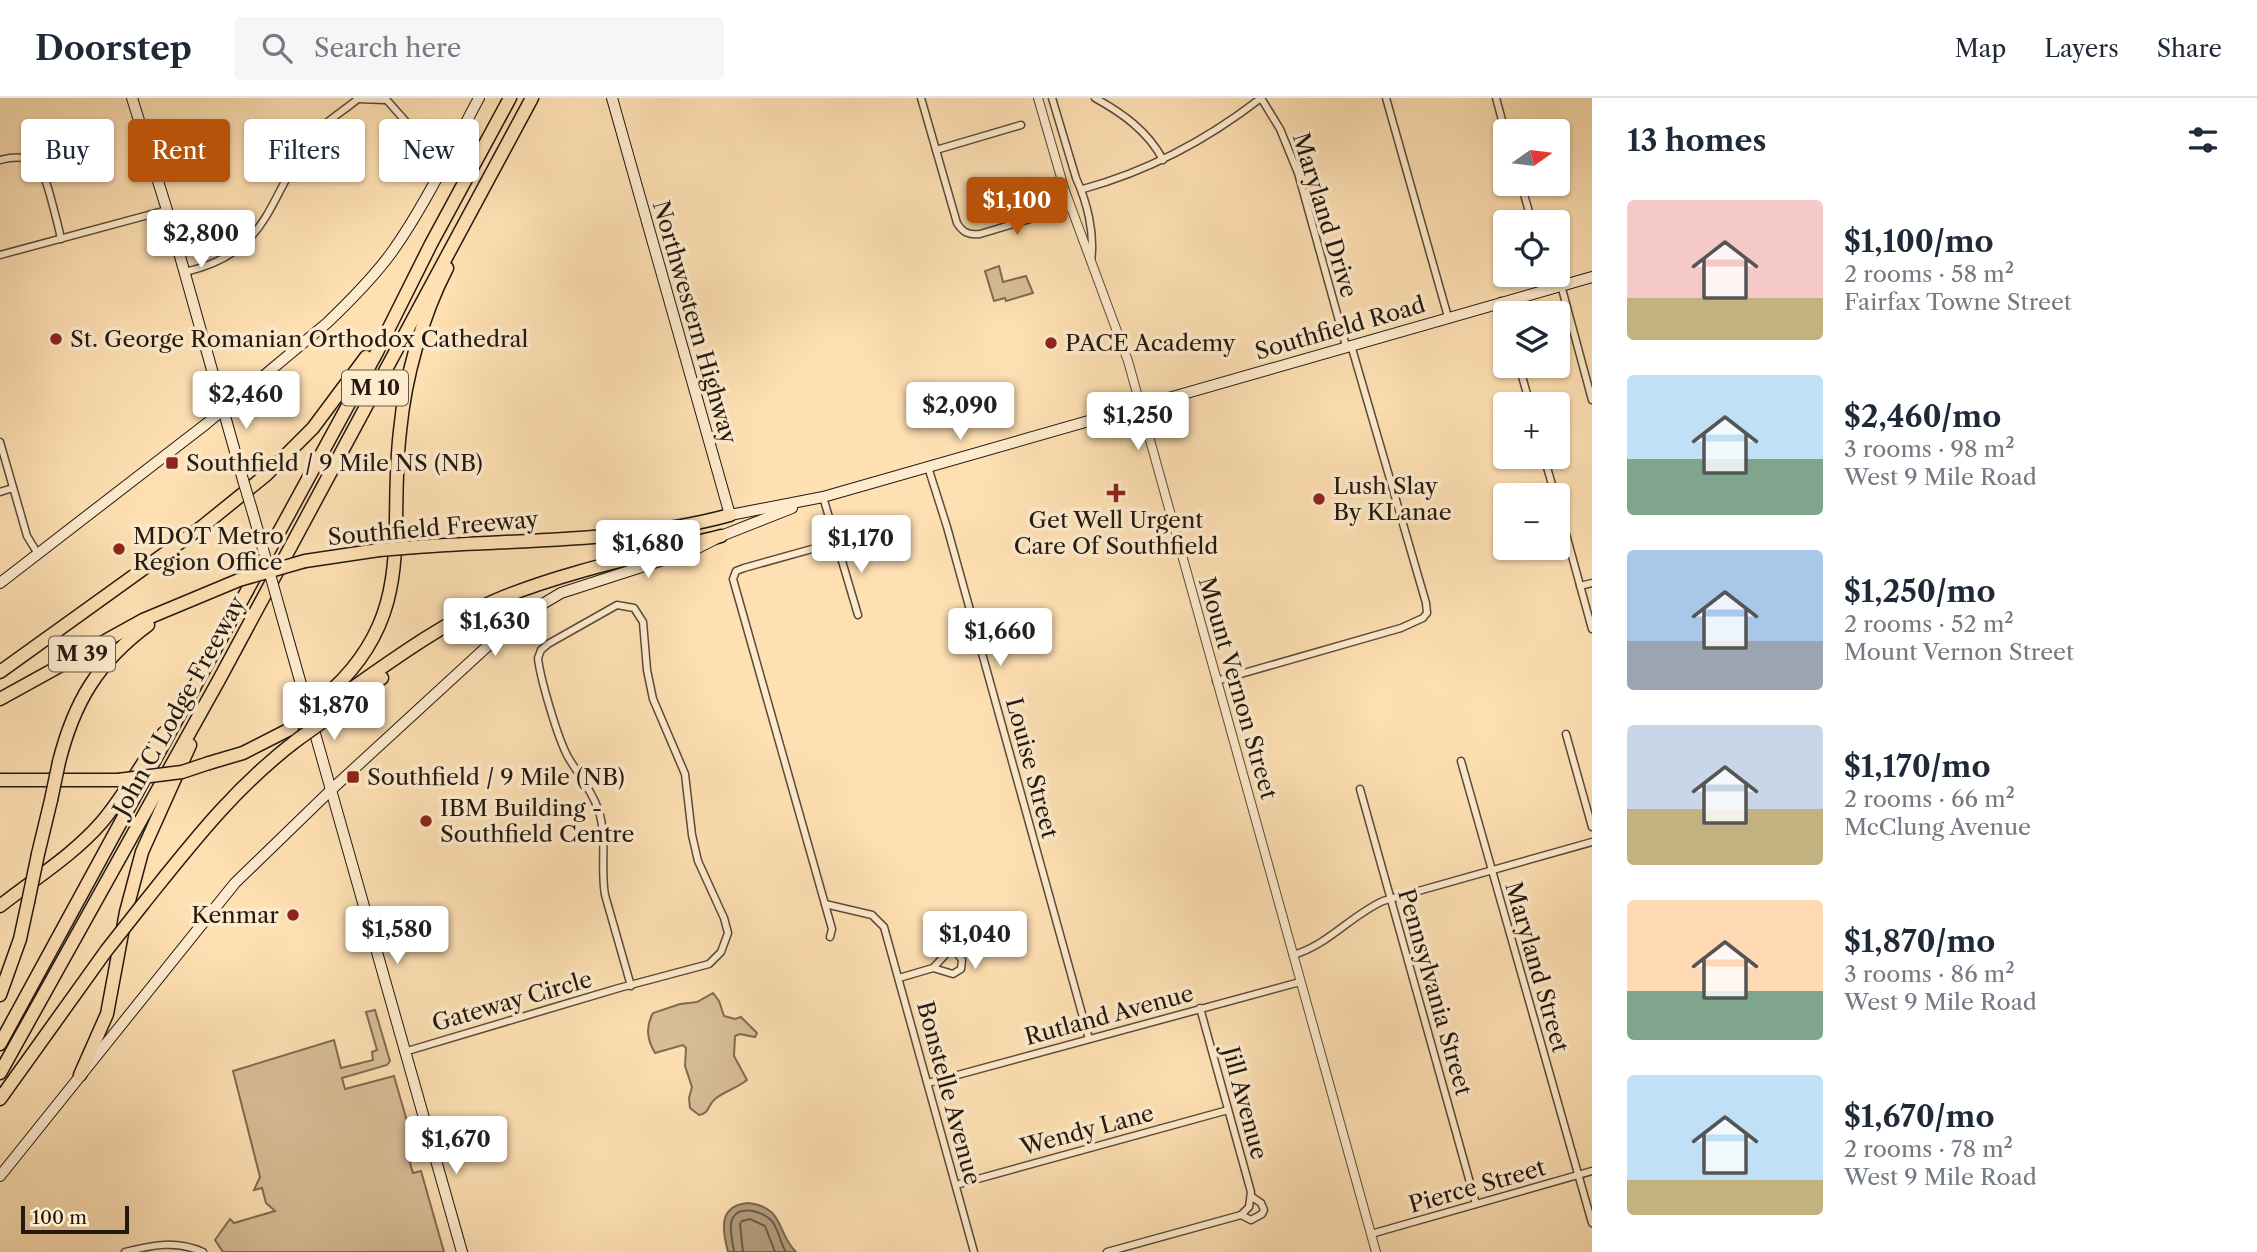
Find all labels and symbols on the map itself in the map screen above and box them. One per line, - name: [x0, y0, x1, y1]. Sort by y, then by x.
- north arrow: [1493, 119, 1570, 196]
- street label: Maryland Drive: [1287, 129, 1363, 301]
- pin: $1,100: [960, 178, 1074, 237]
- street label: Northwestern Highway: [647, 197, 743, 447]
- pin: $2,800: [144, 211, 258, 270]
- street label: Southfield Road: [1252, 290, 1428, 366]
- place label: St. George Romanian Orthodox Cathedral: [70, 325, 529, 353]
- place label: PACE Academy: [1065, 329, 1236, 357]
- marker: St. George Romanian Orthodox Cathedral: [48, 331, 64, 347]
- marker: PACE Academy: [1043, 335, 1059, 351]
- road number: M 10: [342, 370, 408, 406]
- pin: $2,460: [189, 372, 303, 431]
- pin: $2,090: [903, 382, 1017, 442]
- pin: $1,250: [1081, 392, 1195, 452]
- place label: Southfield / 9 Mile NS (NB): [186, 449, 483, 477]
- marker: Southfield / 9 Mile NS (NB): [164, 455, 180, 471]
- place label: Lush Slay By KLanae: [1333, 472, 1452, 526]
- marker: Get Well Urgent Care Of Southfield: [1106, 483, 1126, 503]
- marker: Lush Slay By KLanae: [1311, 491, 1327, 507]
- street label: Southfield Freeway: [327, 505, 540, 551]
- place label: Get Well Urgent Care Of Southfield: [1014, 506, 1218, 560]
- pin: $1,170: [804, 516, 918, 575]
- pin: $1,680: [591, 520, 705, 580]
- place label: MDOT Metro Region Office: [133, 522, 284, 576]
- marker: MDOT Metro Region Office: [111, 541, 127, 557]
- street label: Mount Vernon Street: [1193, 574, 1283, 802]
- street label: John C Lodge Freeway: [105, 591, 251, 824]
- pin: $1,630: [438, 598, 552, 658]
- pin: $1,660: [943, 608, 1057, 668]
- road number: M 39: [49, 636, 115, 672]
- pin: $1,870: [277, 682, 391, 742]
- street label: Louise Street: [1000, 695, 1064, 841]
- place label: Southfield / 9 Mile (NB): [367, 763, 625, 791]
- marker: Southfield / 9 Mile (NB): [345, 769, 361, 785]
- place label: IBM Building - Southfield Centre: [440, 794, 634, 848]
- marker: IBM Building - Southfield Centre: [418, 813, 434, 829]
- street label: Maryland Street: [1499, 878, 1575, 1056]
- street label: Pennsylvania Street: [1392, 885, 1478, 1099]
- place label: Kenmar: [191, 901, 279, 929]
- pin: $1,580: [340, 906, 454, 966]
- marker: Kenmar: [285, 907, 301, 923]
- pin: $1,040: [918, 912, 1032, 971]
- street label: Gateway Circle: [429, 965, 595, 1037]
- street label: Rutland Avenue: [1022, 979, 1196, 1051]
- street label: Bonstelle Avenue: [911, 998, 987, 1188]
- street label: Jill Avenue: [1216, 1041, 1274, 1163]
- street label: Wendy Lane: [1016, 1099, 1157, 1162]
- pin: $1,670: [399, 1116, 513, 1176]
- street label: Pierce Street: [1405, 1153, 1549, 1219]
- scale bar: [21, 1203, 130, 1235]

